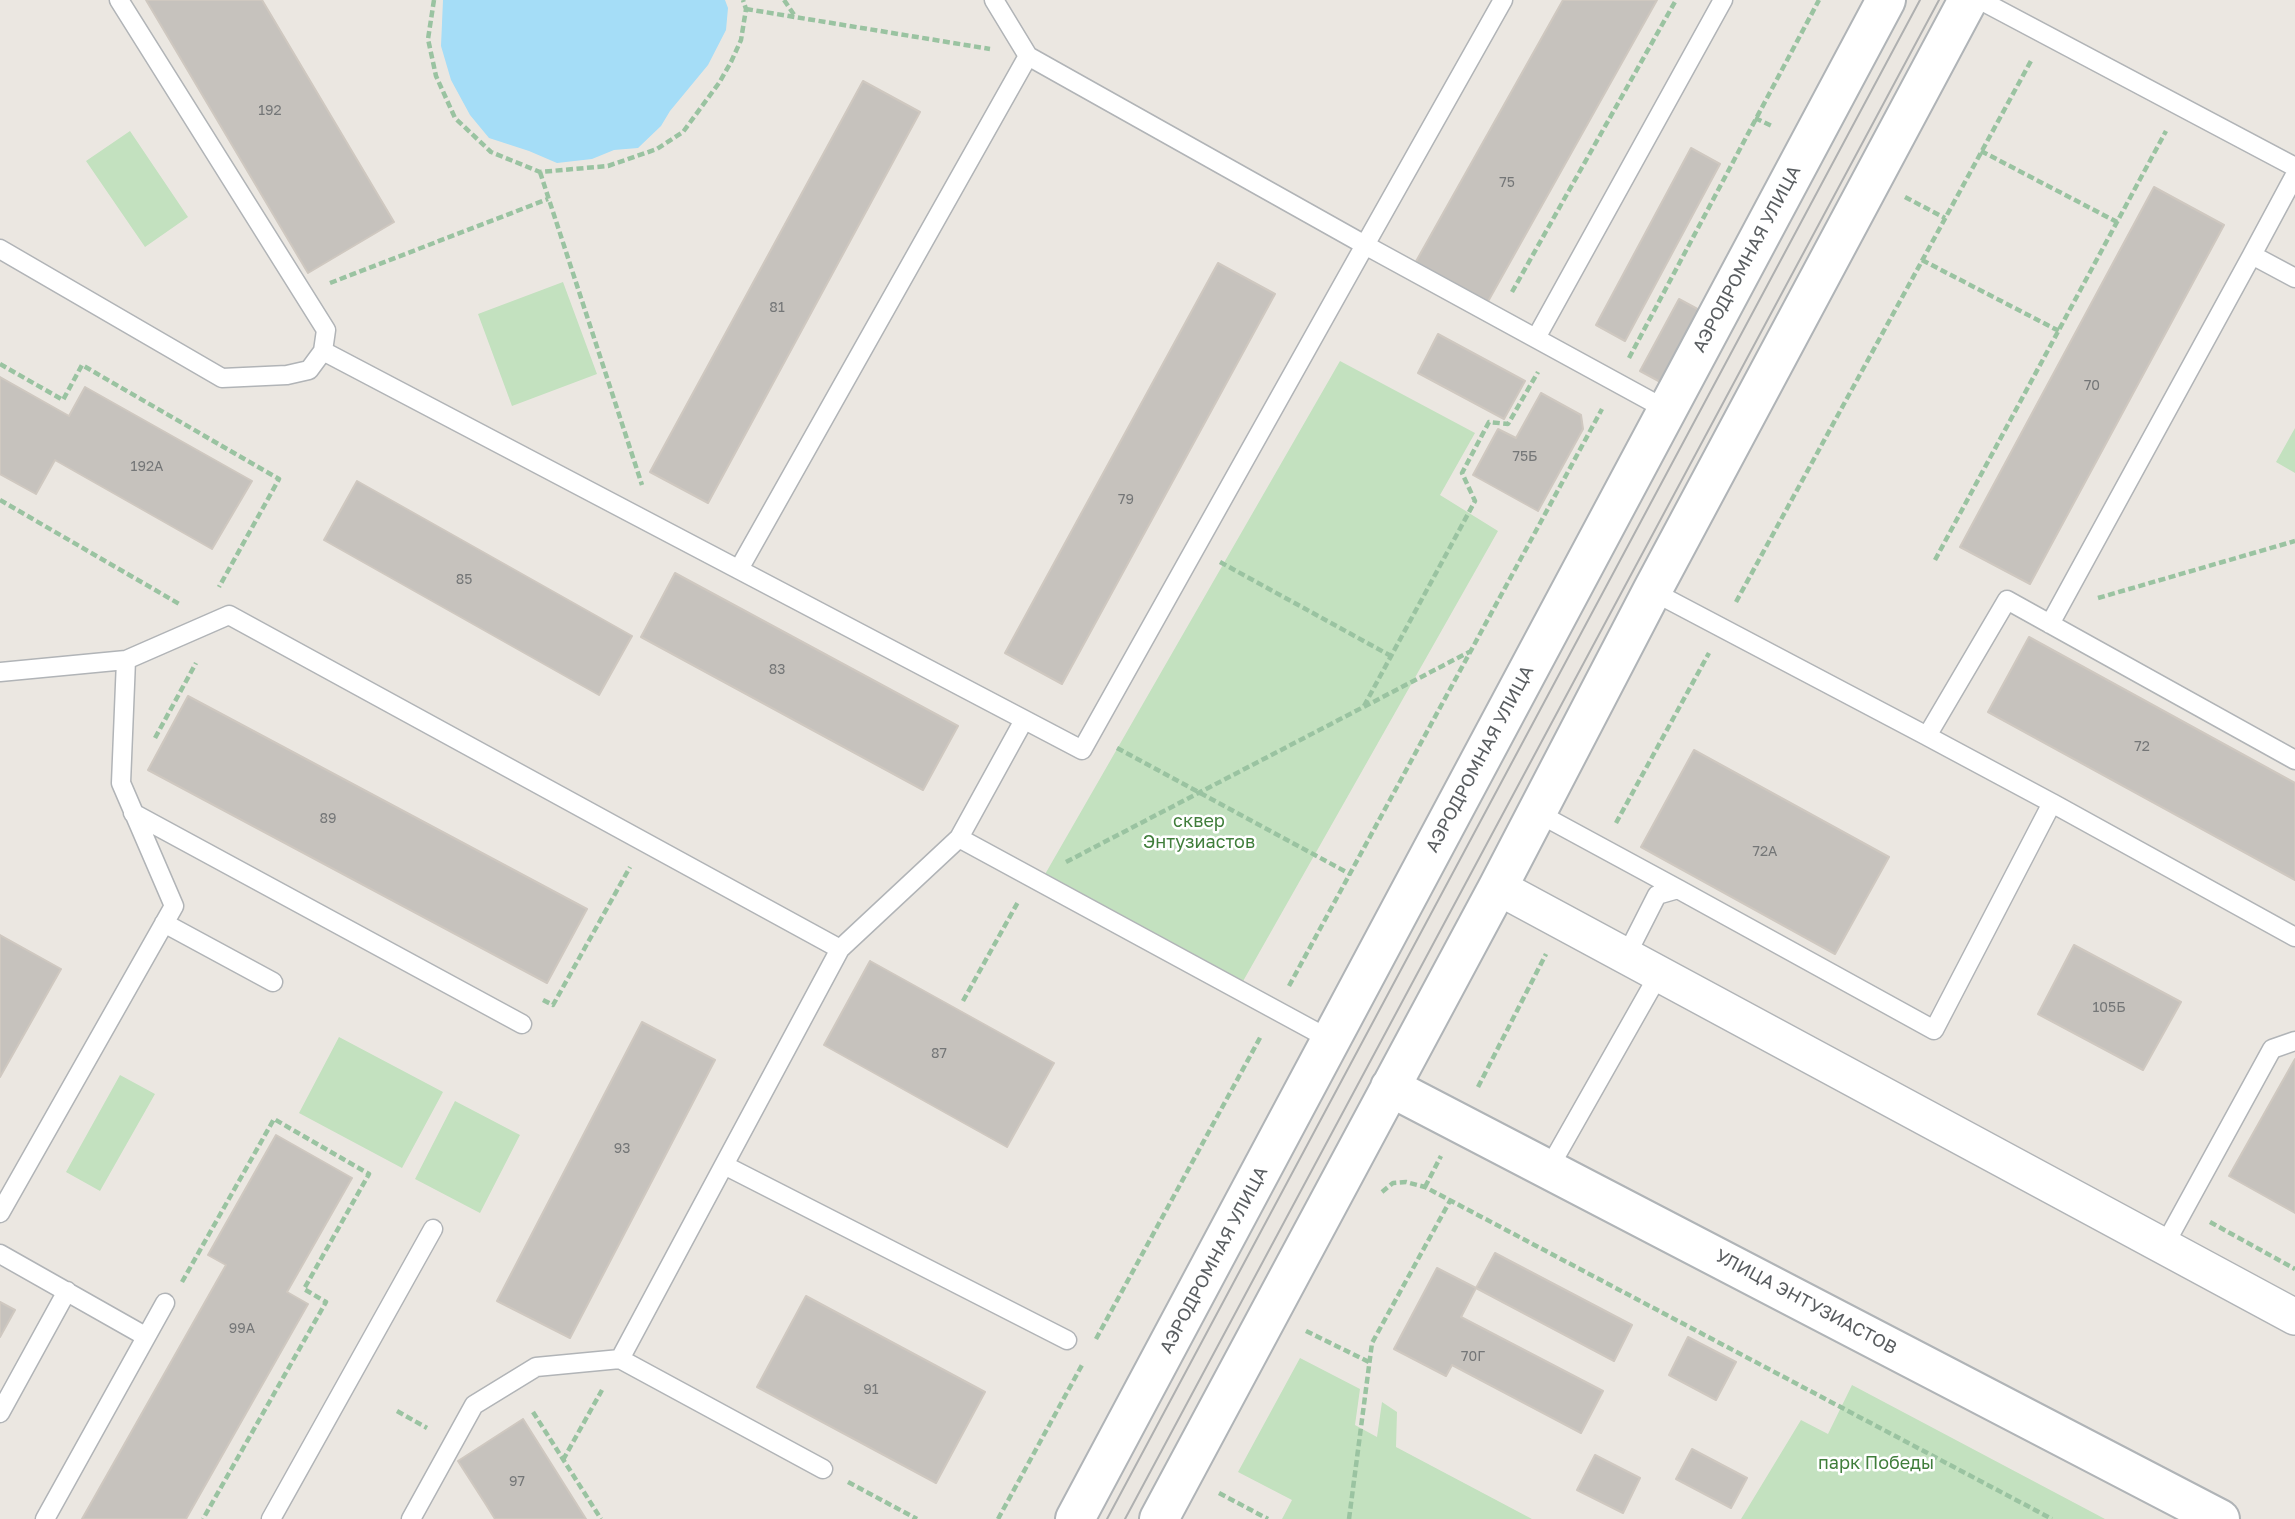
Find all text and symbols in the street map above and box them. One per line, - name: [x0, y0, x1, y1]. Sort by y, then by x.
- house number: 192: [258, 103, 282, 119]
- street label: АЭРОДРОМНАЯ УЛИЦА: [1688, 162, 1806, 356]
- house number: 75: [1499, 175, 1515, 191]
- house number: 81: [769, 300, 785, 316]
- house number: 70: [2084, 378, 2100, 394]
- house number: 75Б: [1513, 449, 1537, 465]
- house number: 192А: [131, 459, 163, 475]
- house number: 79: [1118, 492, 1134, 508]
- house number: 85: [456, 572, 472, 588]
- house number: 83: [769, 662, 785, 678]
- street label: АЭРОДРОМНАЯ УЛИЦА: [1421, 662, 1539, 856]
- house number: 72: [2134, 739, 2150, 755]
- park label: сквер Энтузиастов: [1143, 810, 1255, 852]
- house number: 89: [319, 811, 337, 827]
- house number: 72А: [1753, 844, 1777, 860]
- house number: 105Б: [2093, 1000, 2125, 1016]
- house number: 87: [931, 1046, 947, 1062]
- house number: 93: [614, 1141, 630, 1157]
- street label: АЭРОДРОМНАЯ УЛИЦА: [1155, 1163, 1273, 1357]
- street label: УЛИЦА ЭНТУЗИАСТОВ: [1712, 1245, 1900, 1359]
- house number: 99А: [229, 1321, 255, 1337]
- house number: 70Г: [1461, 1349, 1485, 1365]
- house number: 91: [863, 1382, 879, 1398]
- park label: парк Победы: [1818, 1452, 1934, 1474]
- house number: 97: [509, 1474, 525, 1490]

